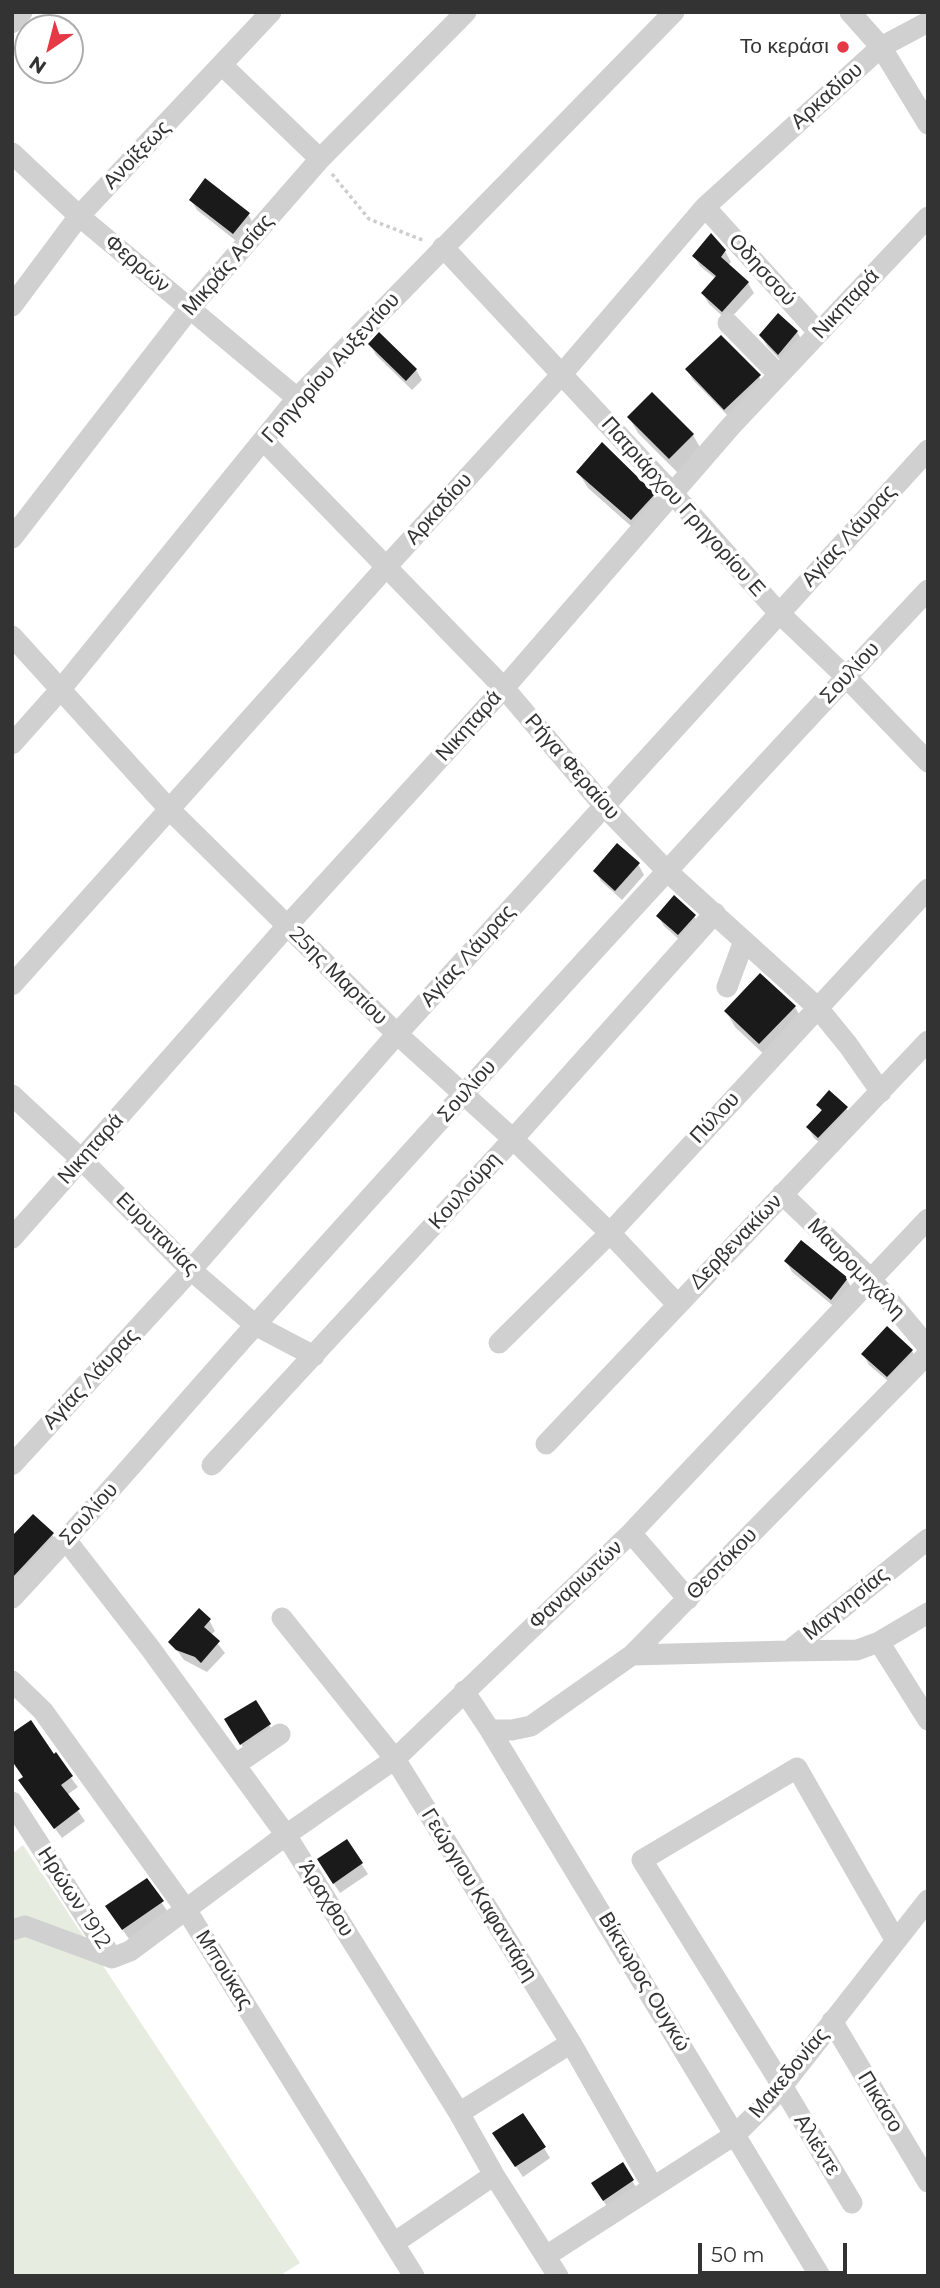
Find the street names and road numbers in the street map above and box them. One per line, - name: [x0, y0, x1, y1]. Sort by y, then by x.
- street label: Αρκαδίου: [786, 57, 868, 135]
- street label: Ανοίξεως: [98, 115, 176, 195]
- street label: Μικράς Ασίας: [177, 209, 279, 321]
- street label: Οδησσού: [723, 229, 801, 311]
- street label: Φερρών: [99, 230, 175, 298]
- street label: Νικηταρά: [807, 264, 885, 344]
- street label: Γρηγορίου Αυξεντίου: [257, 288, 405, 448]
- street label: Πατριάρχου Γρηγορίου Ε: [596, 412, 770, 602]
- street label: Αρκαδίου: [400, 468, 478, 550]
- street label: Αγίας Λάυρας: [796, 480, 902, 592]
- street label: Σουλίου: [815, 637, 885, 709]
- street label: Νικηταρά: [431, 686, 507, 766]
- street label: Ρήγα Φεραίου: [519, 709, 625, 825]
- street label: Αγίας Λάυρας: [415, 900, 521, 1012]
- street label: 25ης Μαρτίου: [284, 922, 392, 1030]
- street label: Σουλίου: [432, 1055, 502, 1127]
- street label: Πύλου: [685, 1087, 745, 1149]
- street label: Νικηταρά: [53, 1109, 129, 1189]
- street label: Κουλούρη: [424, 1147, 506, 1235]
- street label: Ευρυτανίας: [110, 1187, 204, 1281]
- street label: Δερβενακίων: [684, 1189, 788, 1295]
- street label: Μαυρομιχάλη: [802, 1213, 910, 1325]
- street label: Αγίας Λάυρας: [38, 1323, 144, 1435]
- street label: Σουλίου: [54, 1478, 124, 1550]
- street label: Θεοτόκου: [682, 1523, 762, 1605]
- street label: Φαναριωτών: [524, 1535, 628, 1635]
- street label: Μαγνησίας: [798, 1562, 894, 1646]
- street label: Γεώργιου Καφαντάρη: [416, 1804, 542, 1986]
- street label: Ηρώων 1912: [32, 1843, 116, 1953]
- street label: Άραχθου: [293, 1857, 359, 1941]
- street label: Βίκτωρος Ουγκώ: [593, 1908, 695, 2056]
- street label: Μπούκας: [190, 1926, 258, 2014]
- street label: Μακεδονίας: [744, 2023, 834, 2123]
- street label: Πικάσο: [852, 2067, 908, 2137]
- street label: Αλιέντε: [788, 2110, 846, 2180]

